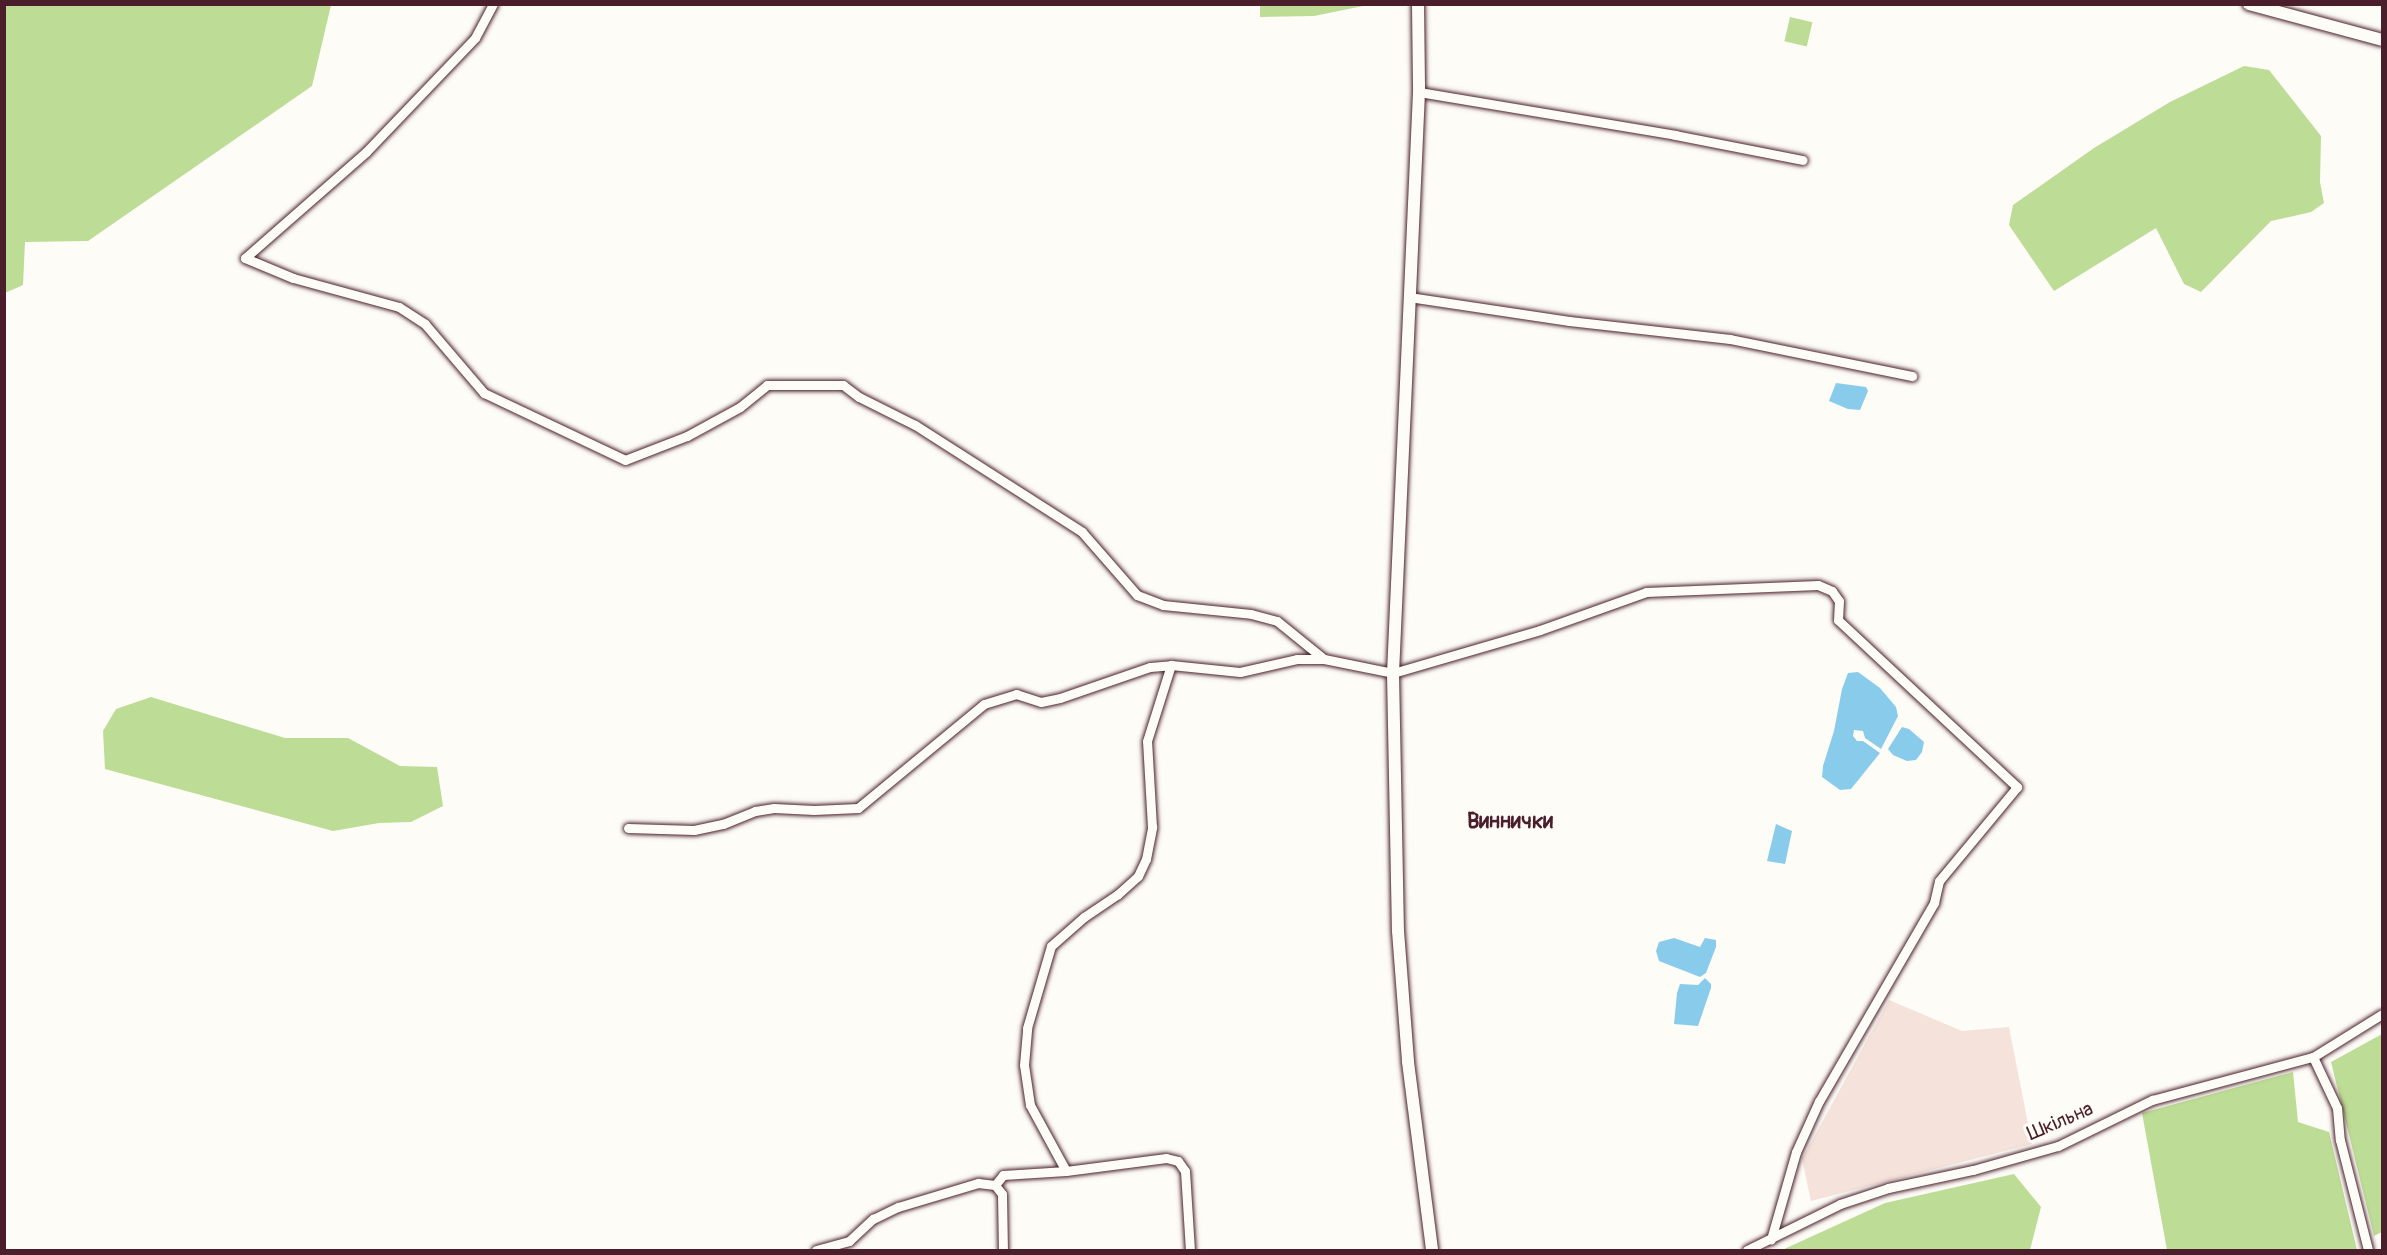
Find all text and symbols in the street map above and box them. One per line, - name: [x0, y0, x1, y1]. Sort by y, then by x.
- district label: Виннички: [1467, 809, 1553, 835]
- street label: Шкільна: [2023, 1096, 2097, 1146]

